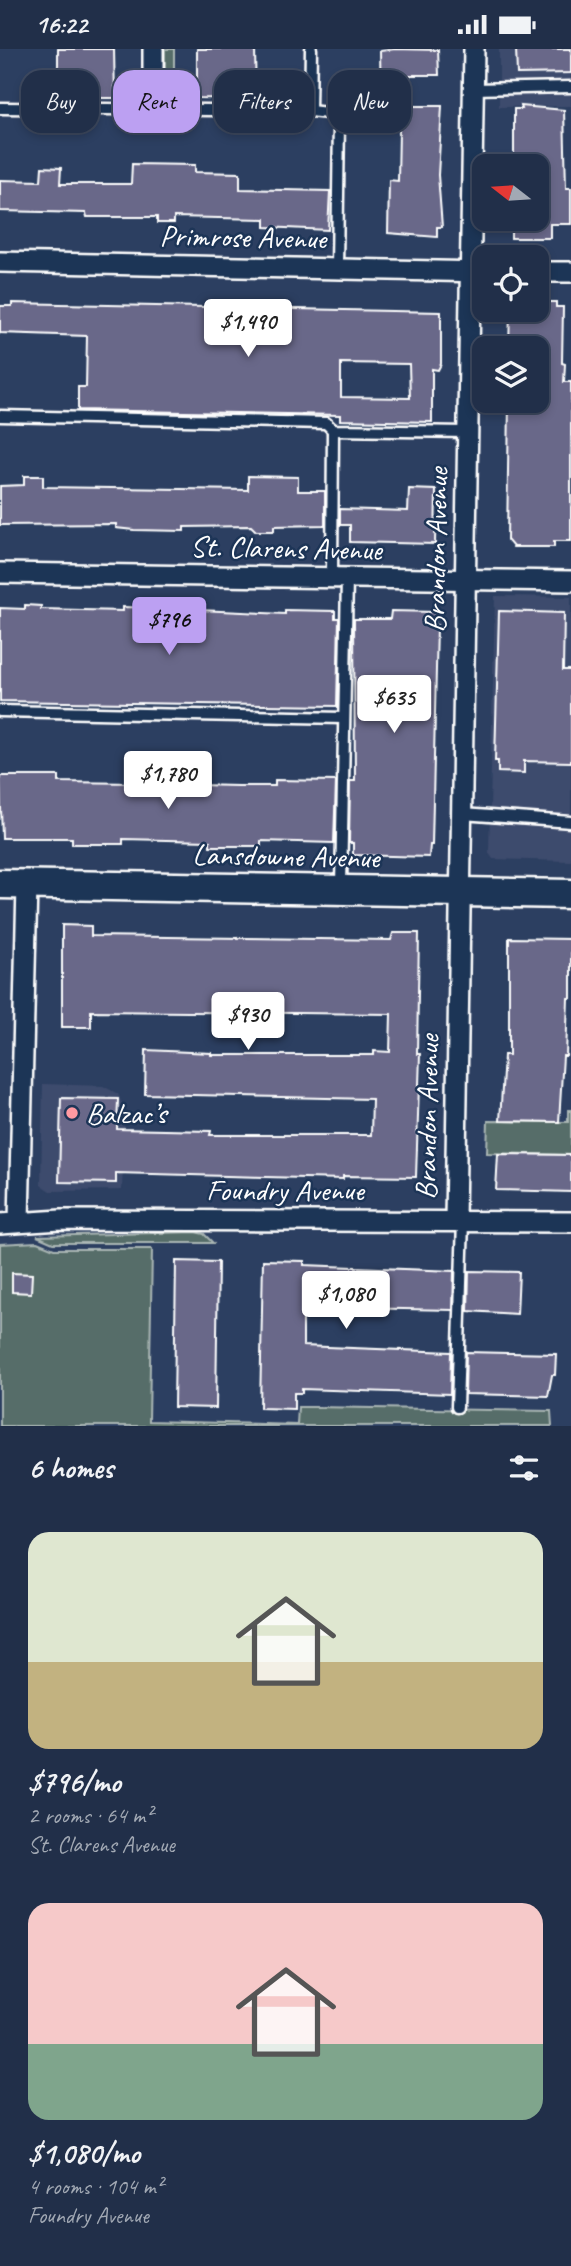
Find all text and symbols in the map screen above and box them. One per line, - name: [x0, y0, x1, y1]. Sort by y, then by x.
- text: 16:22: [35, 8, 88, 41]
- chip: Buy: [21, 70, 99, 133]
- chip: Rent: [113, 70, 200, 133]
- chip: Filters: [214, 70, 314, 133]
- chip: New: [328, 70, 411, 133]
- north arrow: [472, 154, 550, 231]
- map controls: [472, 154, 549, 413]
- street label: Primrose Avenue: [159, 217, 329, 257]
- button: locate: [472, 245, 549, 322]
- pin: $1,490: [191, 299, 305, 359]
- text: $1,490: [220, 307, 276, 336]
- button: layers: [472, 336, 549, 413]
- street label: Brandon Avenue: [416, 465, 456, 633]
- street label: St. Clarens Avenue: [190, 527, 384, 569]
- pin: $796: [128, 597, 210, 657]
- text: $796: [148, 605, 190, 634]
- pin: $635: [353, 675, 435, 735]
- text: $635: [373, 683, 415, 712]
- pin: $1,780: [111, 751, 225, 811]
- text: $1,780: [140, 759, 196, 788]
- street label: Lansdowne Avenue: [192, 835, 382, 877]
- pin: $930: [207, 993, 289, 1052]
- text: $930: [227, 1000, 269, 1029]
- street label: Brandon Avenue: [407, 1032, 447, 1200]
- place label: Balzac’s: [86, 1094, 169, 1132]
- marker: Balzac’s: [64, 1105, 80, 1121]
- street label: Foundry Avenue: [206, 1171, 366, 1209]
- pin: $1,080: [289, 1271, 403, 1331]
- text: $1,080: [318, 1279, 374, 1308]
- text: 6 homes: [28, 1449, 113, 1487]
- icon: filters: [505, 1449, 543, 1487]
- icon: home: [223, 1578, 349, 1704]
- text: $796/mo: [28, 1763, 121, 1801]
- text: 2 rooms · 64 m²: [28, 1801, 152, 1830]
- text: St. Clarens Avenue: [28, 1830, 175, 1859]
- icon: home: [223, 1949, 349, 2075]
- text: $1,080/mo: [28, 2134, 140, 2172]
- text: 4 rooms · 104 m²: [28, 2172, 163, 2201]
- text: Foundry Avenue: [28, 2201, 149, 2230]

